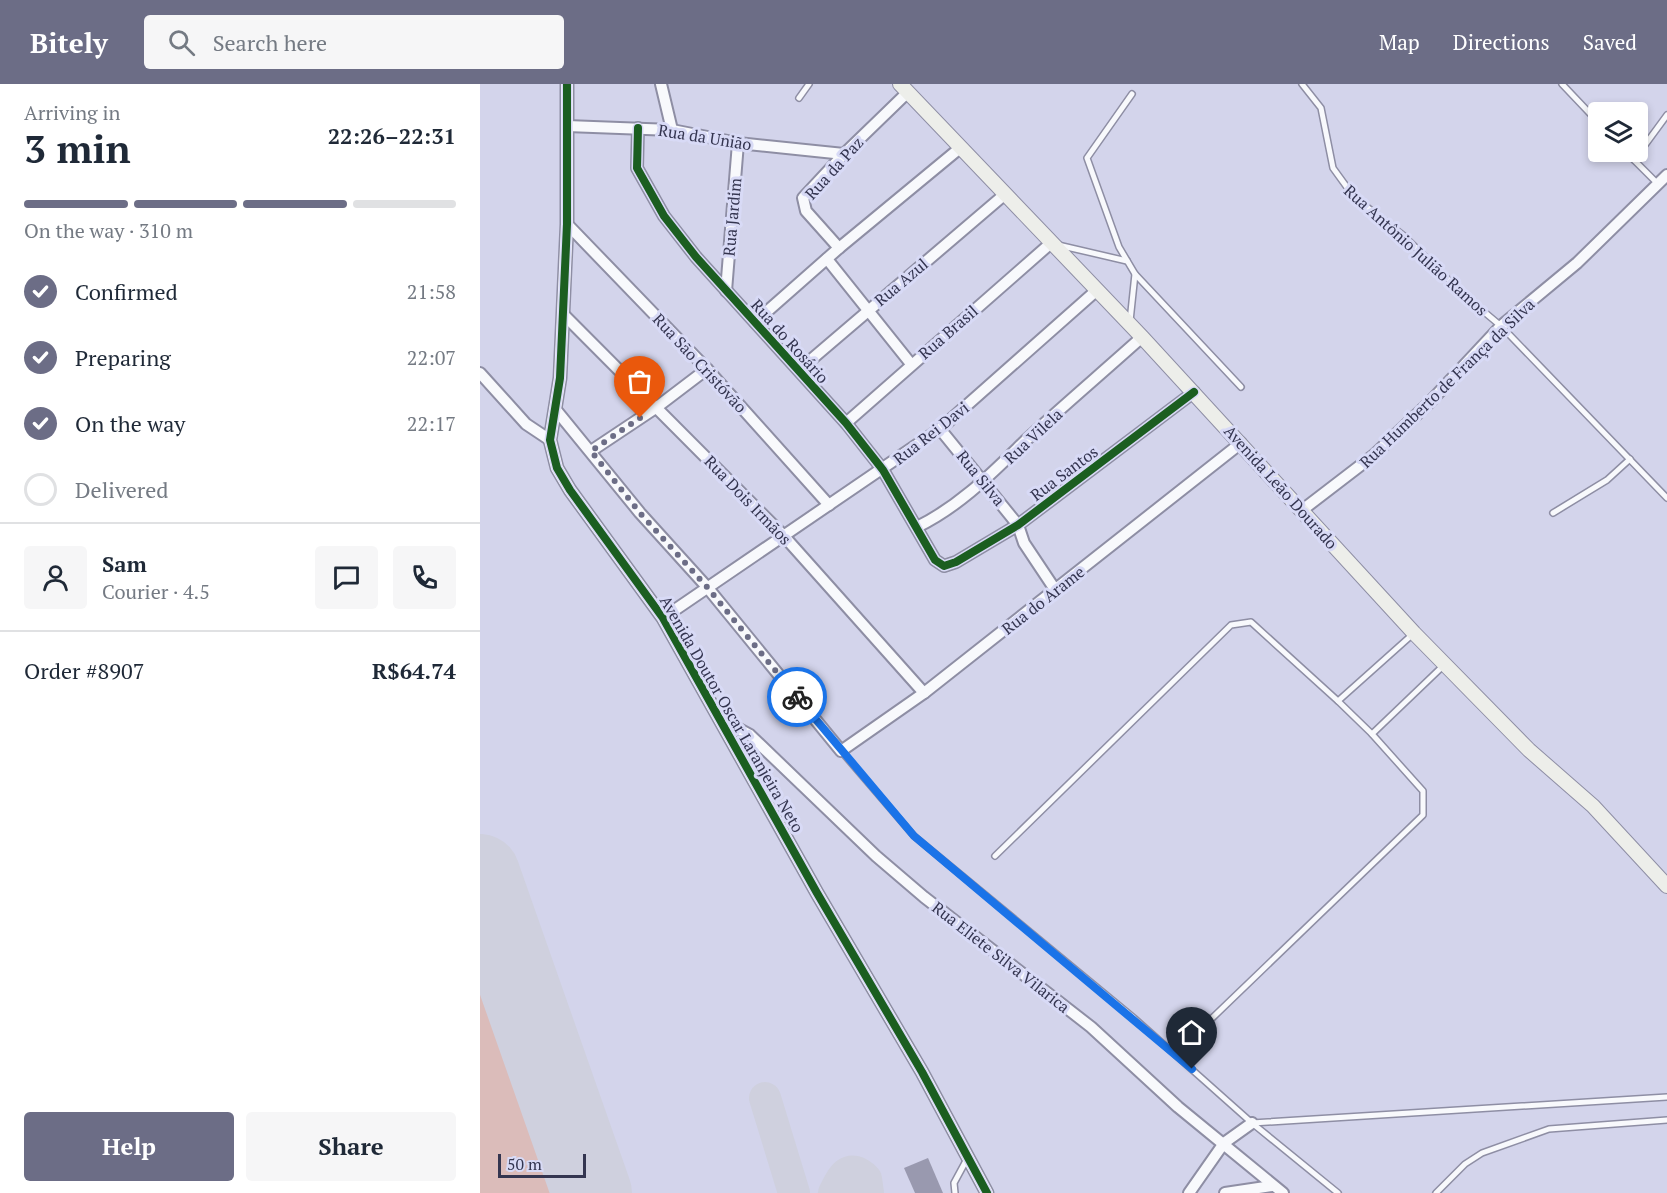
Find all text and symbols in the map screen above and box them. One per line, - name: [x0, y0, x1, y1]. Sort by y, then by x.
- search box: [144, 15, 564, 69]
- text: Bitely: [30, 24, 108, 61]
- icon: search: [165, 26, 198, 59]
- text: Search here: [213, 28, 327, 57]
- text: Map: [1379, 28, 1420, 56]
- text: Directions: [1453, 28, 1550, 56]
- text: Saved: [1583, 28, 1637, 56]
- text: Arriving in: [24, 99, 120, 126]
- map controls: [1588, 102, 1648, 162]
- button: layers: [1588, 102, 1648, 162]
- street label: Rua da União: [657, 119, 753, 155]
- text: 22:26–22:31: [328, 121, 456, 150]
- text: 3 min: [24, 122, 131, 174]
- street label: Rua da Paz: [800, 132, 868, 204]
- street label: Rua Jardim: [718, 177, 746, 257]
- street label: Rua Antônio Julião Ramos: [1339, 180, 1493, 321]
- text: On the way · 310 m: [24, 217, 193, 244]
- street label: Rua Azul: [869, 253, 933, 311]
- icon: check: [24, 275, 57, 308]
- text: Confirmed: [75, 277, 178, 306]
- text: 21:58: [407, 278, 456, 305]
- street label: Rua Humberto de França da Silva: [1355, 293, 1539, 473]
- street label: Rua do Rosário: [746, 294, 834, 388]
- street label: Rua Brasil: [914, 300, 983, 364]
- street label: Rua São Cristóvão: [648, 309, 752, 418]
- icon: check: [24, 341, 57, 374]
- text: Preparing: [75, 343, 171, 372]
- text: 22:07: [407, 344, 456, 371]
- pin: [614, 356, 665, 418]
- icon: bag: [623, 365, 656, 398]
- street label: Rua Rei Davi: [889, 396, 974, 469]
- street label: Rua Vilela: [999, 403, 1067, 469]
- icon: check: [24, 407, 57, 440]
- text: On the way: [75, 409, 185, 438]
- text: 22:17: [407, 410, 456, 437]
- street label: Avenida Leão Dourado: [1219, 420, 1343, 554]
- street label: Rua Santos: [1026, 440, 1102, 506]
- street label: Rua Silva: [952, 446, 1010, 510]
- street label: Rua Dois Irmãos: [700, 450, 796, 550]
- text: Delivered: [75, 475, 168, 504]
- button: person: [24, 546, 87, 609]
- button: chat: [315, 546, 378, 609]
- button: phone: [393, 546, 456, 609]
- text: Sam: [102, 549, 147, 578]
- street label: Rua do Arame: [997, 561, 1089, 639]
- text: Courier · 4.5: [102, 578, 210, 605]
- street label: Avenida Doutor Oscar Laranjeira Neto: [655, 592, 809, 837]
- text: Order #8907: [24, 656, 144, 685]
- text: R$64.74: [372, 656, 456, 685]
- courier: [767, 667, 827, 727]
- icon: bike: [781, 681, 814, 714]
- street label: Rua Eliete Silva Vilarica: [928, 896, 1074, 1018]
- pin: [1166, 1007, 1217, 1069]
- icon: home: [1175, 1016, 1208, 1049]
- button: Help: [24, 1112, 234, 1181]
- button: Share: [246, 1112, 456, 1181]
- scale bar: [498, 1151, 586, 1178]
- text: 50 m: [507, 1153, 542, 1175]

